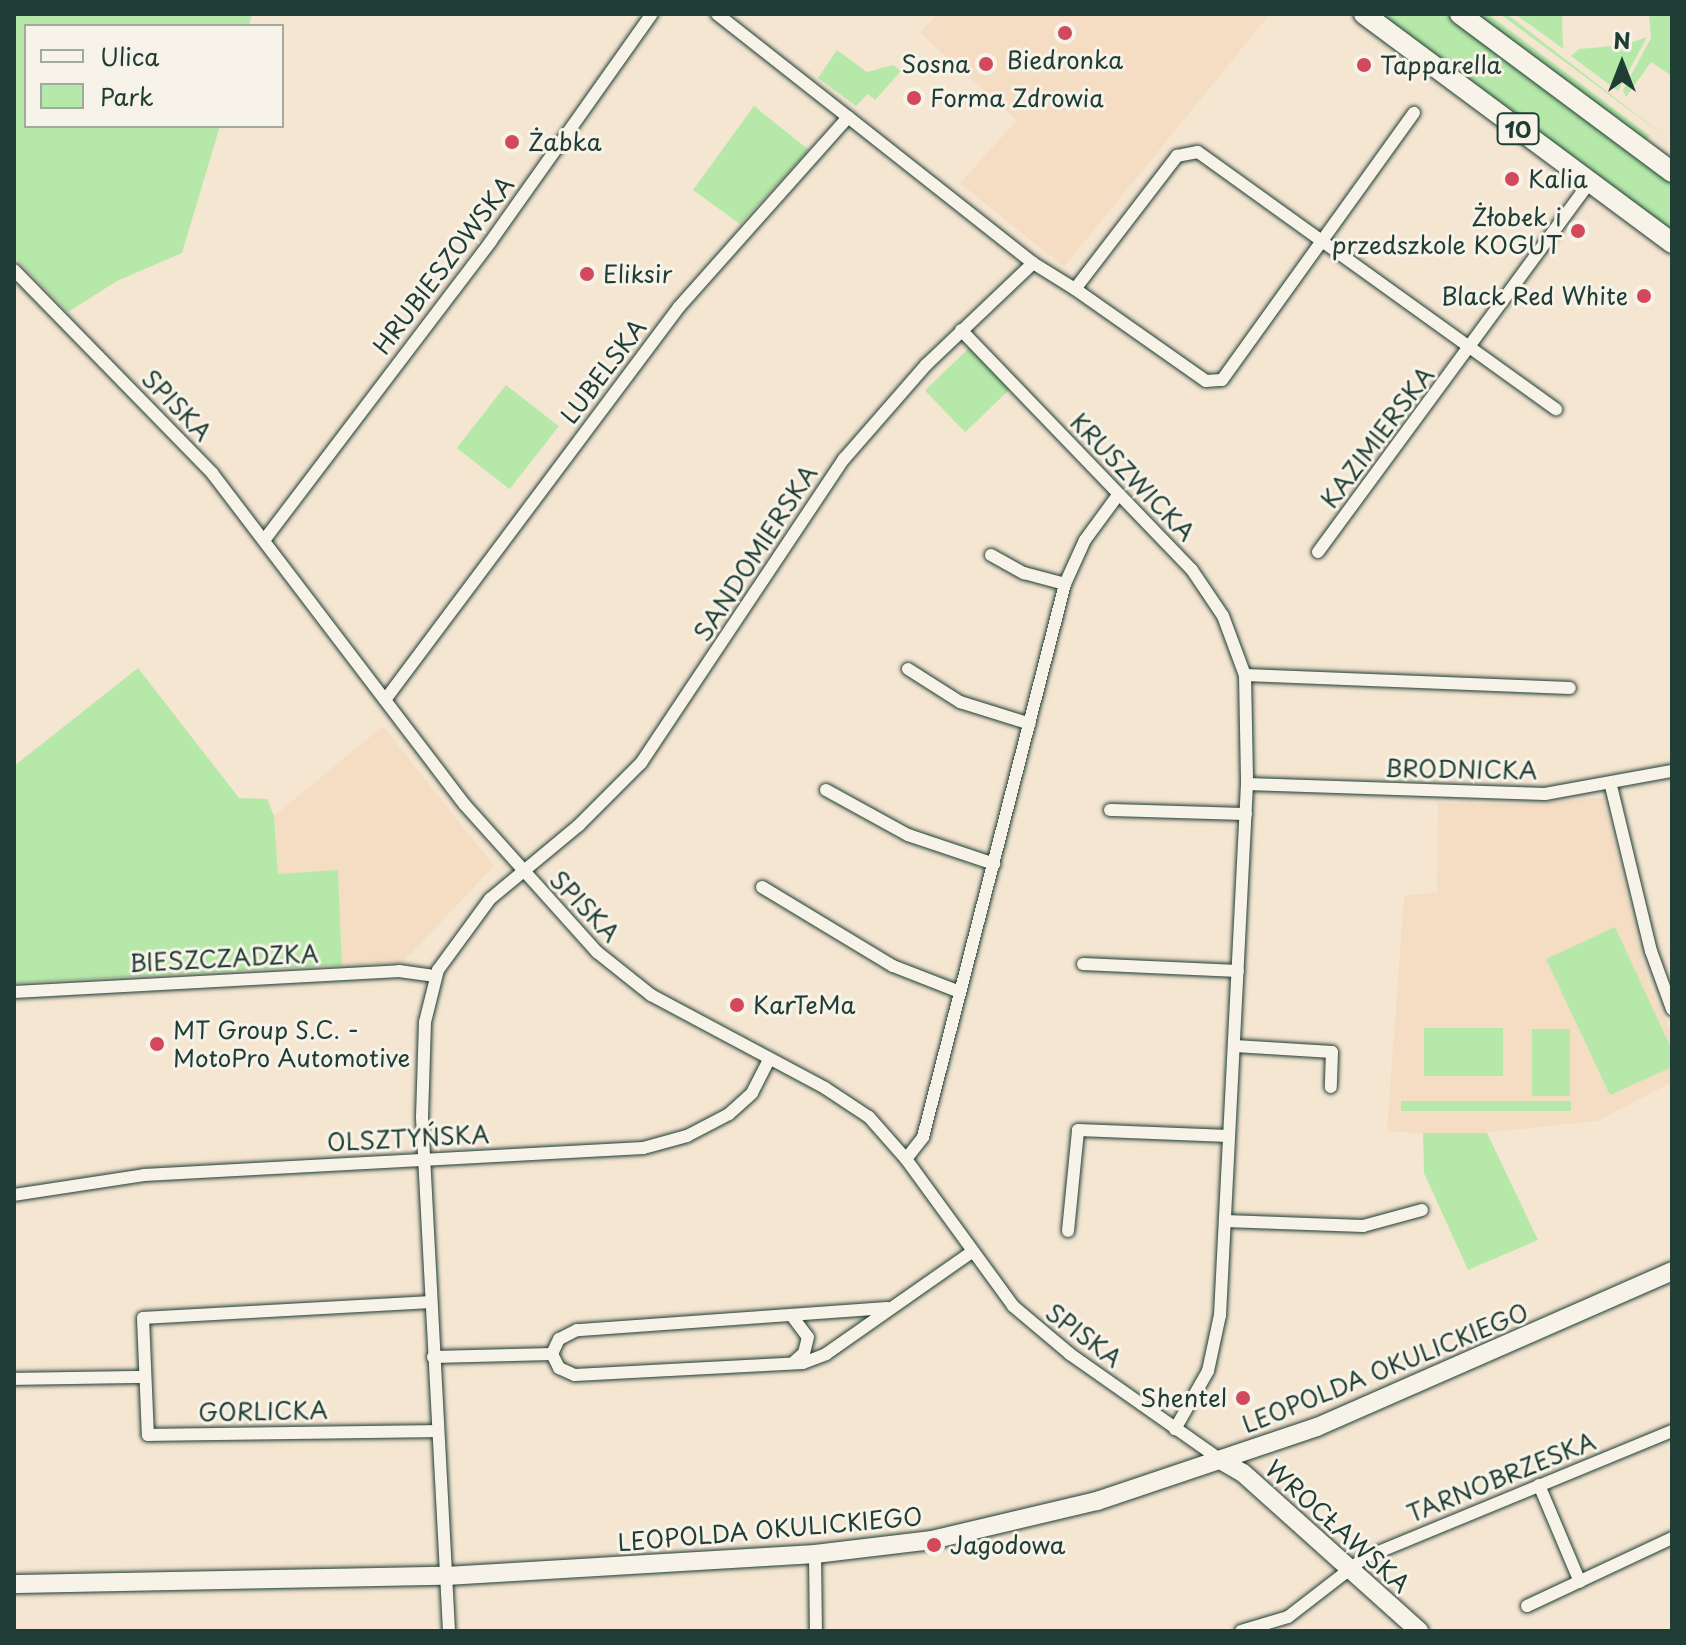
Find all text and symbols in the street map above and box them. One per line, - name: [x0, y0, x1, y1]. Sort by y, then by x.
- text: N: [1613, 23, 1631, 56]
- legend: [24, 24, 284, 128]
- marker: Biedronka: [1056, 24, 1074, 42]
- north arrow: [1582, 24, 1662, 104]
- text: Ulica: [100, 38, 159, 74]
- place label: Biedronka: [1007, 46, 1123, 74]
- place label: Sosna: [901, 50, 970, 78]
- place label: Tapparella: [1380, 51, 1501, 79]
- marker: Sosna: [977, 55, 995, 73]
- marker: Tapparella: [1355, 56, 1373, 74]
- text: Park: [100, 78, 154, 114]
- place label: Forma Zdrowia: [930, 84, 1106, 112]
- marker: Forma Zdrowia: [905, 89, 923, 107]
- road number: 10: [1496, 111, 1540, 147]
- place label: Żabka: [528, 128, 602, 156]
- marker: Żabka: [503, 133, 521, 151]
- place label: Kalia: [1528, 165, 1588, 193]
- street label: HRUBIESZOWSKA: [367, 170, 519, 360]
- marker: Kalia: [1503, 170, 1521, 188]
- place label: Żłobek i przedszkole KOGUT: [1333, 203, 1562, 259]
- marker: Żłobek i przedszkole KOGUT: [1569, 222, 1587, 240]
- place label: Eliksir: [603, 260, 672, 288]
- marker: Eliksir: [578, 265, 596, 283]
- place label: Black Red White: [1437, 282, 1628, 310]
- marker: Black Red White: [1635, 287, 1653, 305]
- street label: LUBELSKA: [554, 313, 652, 429]
- street label: KAZIMIERSKA: [1315, 361, 1439, 513]
- street label: SPISKA: [136, 363, 218, 447]
- street label: KRUSZWICKA: [1065, 407, 1201, 547]
- street label: SANDOMIERSKA: [687, 460, 823, 646]
- street label: BRODNICKA: [1384, 753, 1538, 785]
- street label: SPISKA: [544, 864, 626, 948]
- street label: BIESZCZADZKA: [129, 939, 319, 977]
- place label: KarTeMa: [753, 991, 855, 1019]
- marker: KarTeMa: [728, 996, 746, 1014]
- place label: MT Group S.C. - MotoPro Automotive: [173, 1016, 410, 1072]
- marker: MT Group S.C. - MotoPro Automotive: [148, 1035, 166, 1053]
- street label: OLSZTYŃSKA: [326, 1119, 490, 1157]
- street label: SPISKA: [1040, 1297, 1128, 1373]
- street label: LEOPOLDA OKULICKIEGO: [1237, 1297, 1533, 1439]
- place label: Shentel: [1140, 1384, 1227, 1412]
- marker: Shentel: [1234, 1389, 1252, 1407]
- street label: GORLICKA: [198, 1395, 328, 1427]
- street label: TARNOBRZESKA: [1403, 1426, 1599, 1528]
- street label: WROCŁAWSKA: [1260, 1454, 1416, 1598]
- street label: LEOPOLDA OKULICKIEGO: [616, 1501, 924, 1557]
- place label: Jagodowa: [950, 1531, 1065, 1559]
- marker: Jagodowa: [925, 1536, 943, 1554]

